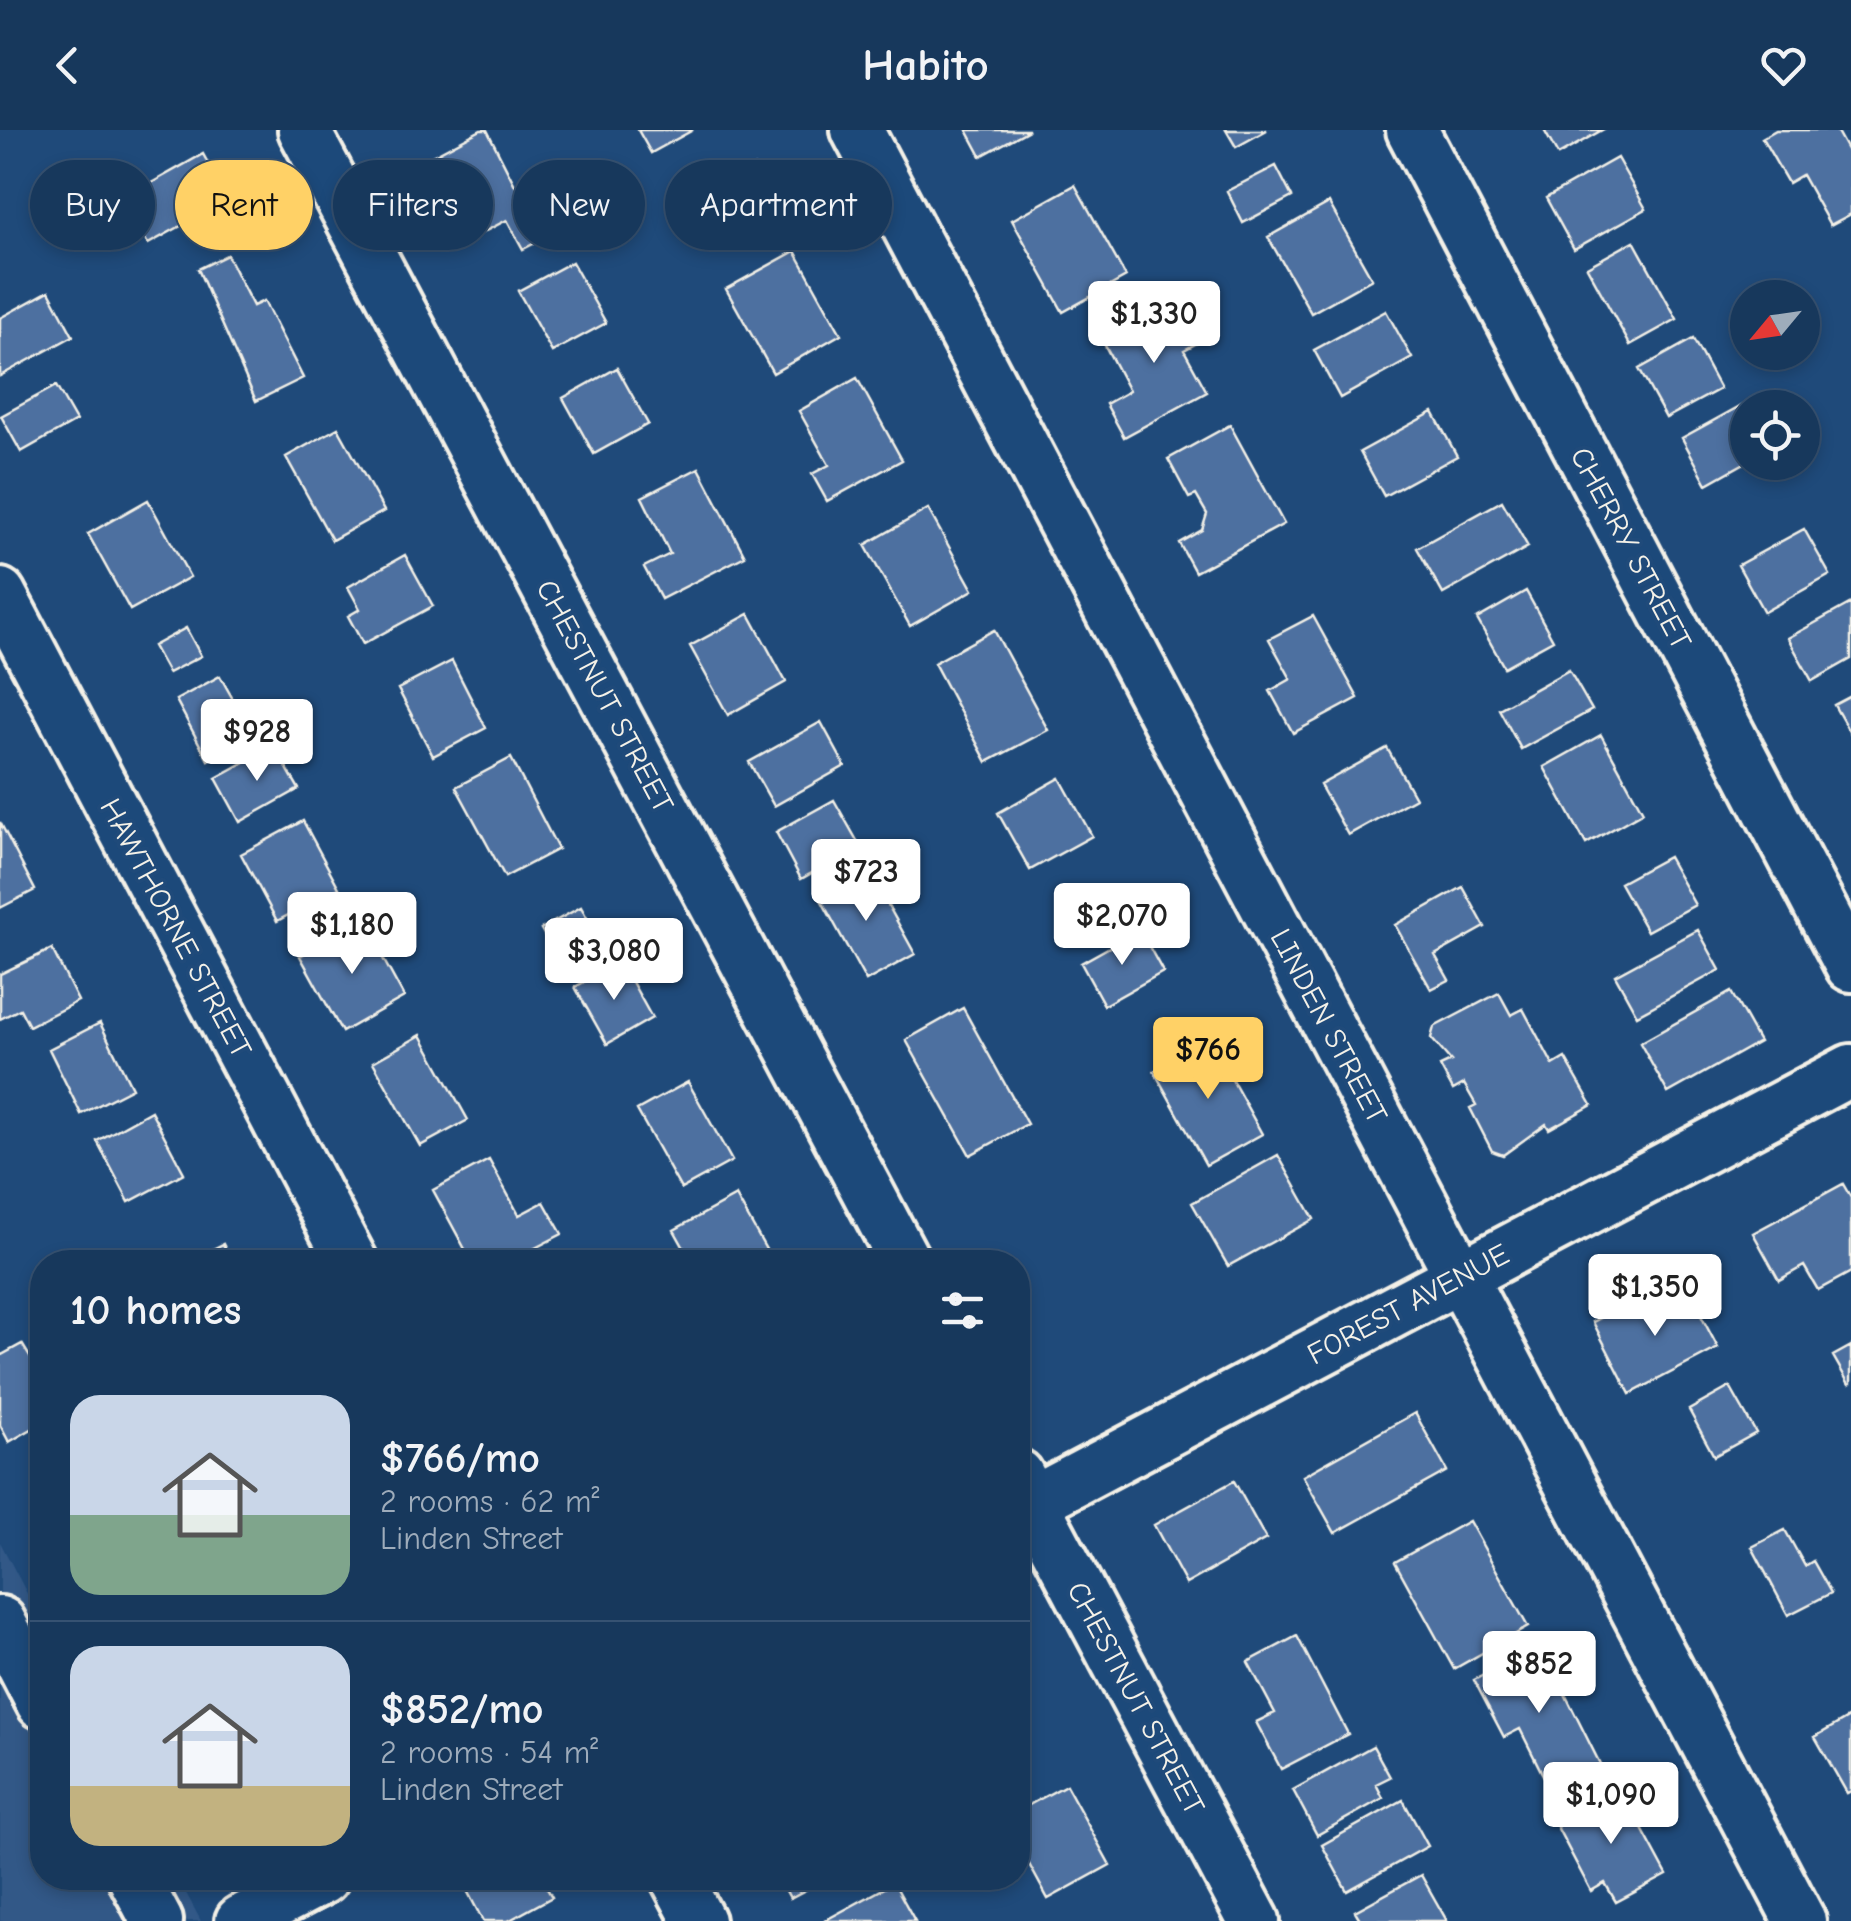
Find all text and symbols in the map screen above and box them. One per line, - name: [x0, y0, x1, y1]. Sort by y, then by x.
- icon: back: [40, 38, 95, 93]
- icon: heart: [1756, 38, 1811, 93]
- text: Habito: [862, 39, 989, 91]
- chip: Buy: [30, 160, 155, 250]
- chip: Rent: [175, 160, 313, 250]
- chip: Filters: [333, 160, 493, 250]
- chip: New: [513, 160, 645, 250]
- chip: Apartment: [665, 160, 892, 250]
- north arrow: [1730, 280, 1820, 370]
- map controls: [1730, 280, 1820, 480]
- pin: $1,330: [1073, 281, 1235, 366]
- text: $1,330: [1110, 295, 1198, 332]
- button: locate: [1730, 390, 1820, 480]
- street label: CHERRY STREET: [1563, 441, 1699, 656]
- street label: CHESTNUT STREET: [528, 574, 681, 819]
- pin: $928: [198, 699, 316, 784]
- text: $928: [223, 713, 291, 750]
- street label: HAWTHORNE STREET: [92, 793, 259, 1064]
- pin: $723: [807, 839, 925, 924]
- text: $723: [833, 853, 899, 890]
- pin: $2,070: [1041, 883, 1203, 968]
- pin: $1,180: [271, 892, 433, 977]
- text: $2,070: [1076, 897, 1168, 934]
- text: $1,180: [309, 906, 395, 943]
- pin: $3,080: [533, 918, 695, 1003]
- street label: LINDEN STREET: [1263, 923, 1395, 1130]
- text: $3,080: [567, 932, 661, 969]
- pin: $766: [1149, 1017, 1267, 1102]
- text: $766: [1175, 1031, 1241, 1068]
- street label: FOREST AVENUE: [1302, 1237, 1515, 1372]
- pin: $1,350: [1574, 1254, 1736, 1339]
- text: $1,350: [1610, 1268, 1700, 1305]
- icon: filters: [935, 1283, 990, 1338]
- text: 10 homes: [70, 1286, 241, 1335]
- text: $766/mo: [380, 1434, 540, 1483]
- icon: home: [150, 1435, 270, 1555]
- text: 2 rooms · 62 m²: [380, 1483, 599, 1520]
- text: Linden Street: [380, 1520, 562, 1557]
- street label: CHESTNUT STREET: [1059, 1576, 1212, 1821]
- pin: $852: [1480, 1631, 1598, 1716]
- text: $852: [1505, 1645, 1573, 1682]
- text: $852/mo: [380, 1685, 544, 1734]
- icon: home: [150, 1686, 270, 1806]
- text: 2 rooms · 54 m²: [380, 1734, 598, 1771]
- pin: $1,090: [1530, 1762, 1692, 1847]
- text: Linden Street: [380, 1771, 562, 1808]
- text: $1,090: [1565, 1776, 1657, 1813]

